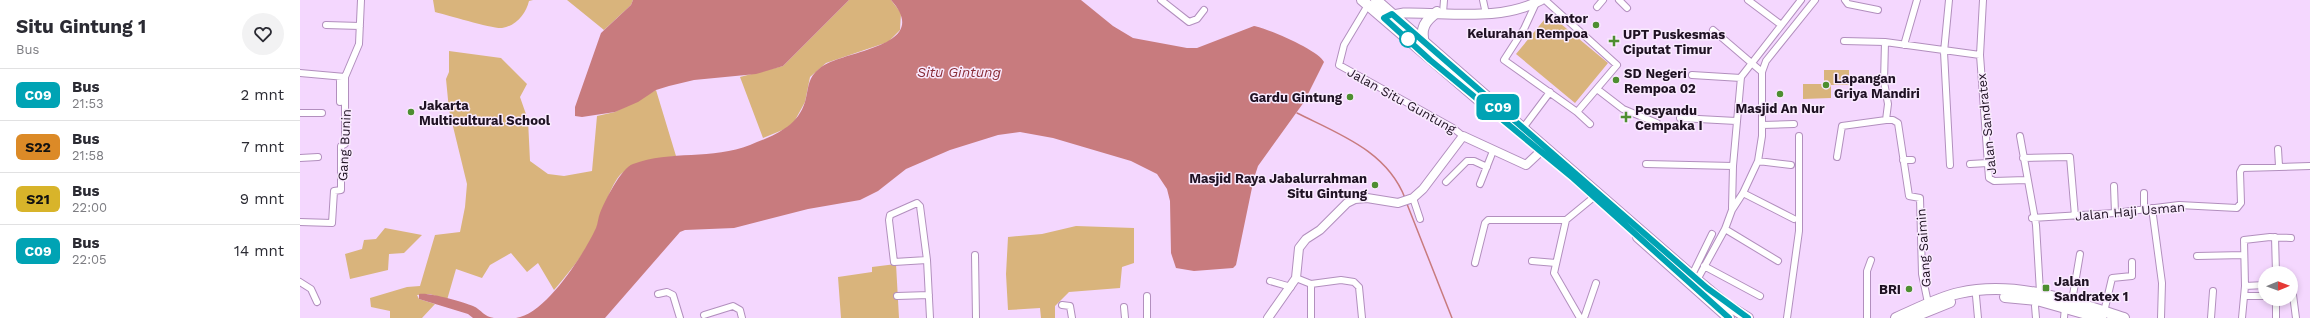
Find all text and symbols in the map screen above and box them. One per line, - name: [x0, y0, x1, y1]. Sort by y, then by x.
- place label: Kantor Kelurahan Rempoa: [1467, 11, 1588, 41]
- button: heart: [242, 13, 284, 55]
- text: Situ Gintung 1: [16, 15, 146, 38]
- marker: Kantor Kelurahan Rempoa: [1591, 20, 1601, 30]
- place label: UPT Puskesmas Ciputat Timur: [1623, 27, 1725, 57]
- unlabelled marker: [1399, 30, 1417, 48]
- marker: UPT Puskesmas Ciputat Timur: [1608, 35, 1620, 47]
- text: Bus: [16, 42, 39, 57]
- water label: Situ Gintung: [917, 64, 1001, 80]
- street label: Jalan Situ Guntung: [1345, 64, 1459, 137]
- place label: SD Negeri Rempoa 02: [1624, 66, 1696, 96]
- place label: Lapangan Griya Mandiri: [1834, 71, 1920, 101]
- street label: Jalan Sandratex: [1974, 72, 1999, 175]
- marker: SD Negeri Rempoa 02: [1611, 75, 1621, 85]
- text: Bus: [72, 78, 100, 96]
- marker: Lapangan Griya Mandiri: [1821, 80, 1831, 90]
- text: 2 mnt: [240, 86, 284, 104]
- text: C09: [24, 87, 52, 103]
- marker: Masjid An Nur: [1775, 89, 1785, 99]
- place label: Gardu Gintung: [1249, 90, 1343, 105]
- marker: Gardu Gintung: [1345, 92, 1355, 102]
- line badge: C09: [1475, 94, 1521, 120]
- text: 21:53: [72, 96, 104, 111]
- place label: Jakarta Multicultural School: [419, 98, 551, 128]
- text: C09: [1484, 99, 1512, 115]
- place label: Masjid An Nur: [1735, 101, 1825, 116]
- place label: Posyandu Cempaka I: [1635, 103, 1703, 133]
- marker: Jakarta Multicultural School: [406, 107, 416, 117]
- street label: Gang Bunin: [335, 109, 354, 181]
- marker: Posyandu Cempaka I: [1620, 111, 1632, 123]
- text: Bus: [72, 130, 100, 148]
- text: 7 mnt: [241, 138, 284, 156]
- text: S22: [25, 139, 51, 155]
- text: 21:58: [72, 148, 104, 163]
- place label: Masjid Raya Jabalurrahman Situ Gintung: [1189, 171, 1368, 201]
- marker: Masjid Raya Jabalurrahman Situ Gintung: [1370, 180, 1380, 190]
- text: Bus: [72, 182, 100, 200]
- text: 9 mnt: [240, 190, 284, 208]
- text: S21: [26, 191, 50, 207]
- street label: Jalan Haji Usman: [2074, 199, 2186, 224]
- text: 22:00: [72, 200, 107, 215]
- street label: Gang Saimin: [1913, 208, 1934, 288]
- text: Bus: [72, 234, 100, 252]
- text: 14 mnt: [234, 242, 284, 260]
- text: C09: [24, 243, 52, 259]
- text: 22:05: [72, 252, 107, 267]
- north arrow: [2258, 266, 2298, 306]
- map controls: [2258, 266, 2298, 306]
- place label: Jalan Sandratex 1: [2054, 274, 2128, 304]
- place label: BRI: [1879, 282, 1901, 297]
- marker: Jalan Sandratex 1: [2041, 283, 2051, 293]
- marker: BRI: [1904, 284, 1914, 294]

